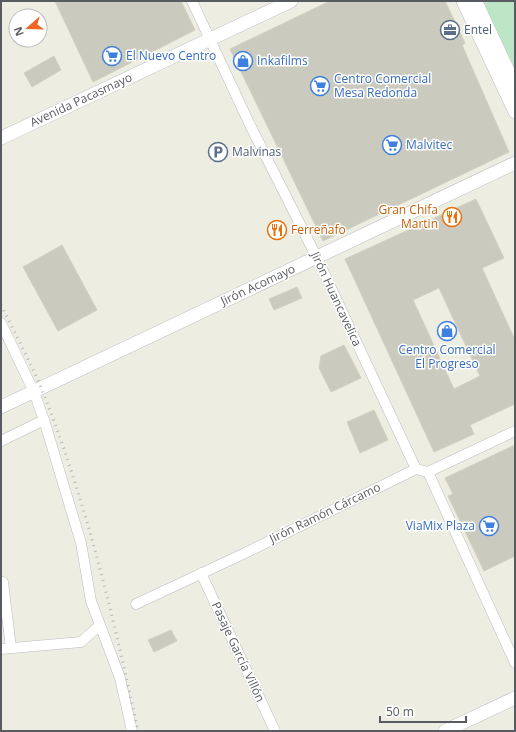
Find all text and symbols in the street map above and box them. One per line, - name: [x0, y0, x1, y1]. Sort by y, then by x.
- north arrow: [8, 8, 48, 48]
- office icon: Entel: [439, 19, 461, 41]
- place label: Entel: [464, 21, 492, 38]
- text: N: [10, 25, 27, 38]
- supermarket icon: El Nuevo Centro: [101, 45, 123, 67]
- place label: El Nuevo Centro: [126, 47, 216, 64]
- shop icon: Inkafilms: [232, 50, 254, 72]
- place label: Inkafilms: [257, 52, 308, 69]
- street label: Avenida Pacasmayo: [27, 68, 135, 131]
- place label: Centro Comercial Mesa Redonda: [334, 70, 431, 101]
- supermarket icon: Centro Comercial Mesa Redonda: [309, 75, 331, 97]
- supermarket icon: Malvitec: [381, 134, 403, 156]
- place label: Malvitec: [406, 136, 453, 153]
- parking icon: Malvinas: [207, 141, 229, 163]
- place label: Malvinas: [232, 143, 282, 160]
- place label: Gran Chifa Martin: [379, 201, 438, 232]
- restaurant icon: Gran Chifa Martin: [441, 206, 463, 228]
- restaurant icon: Ferreñafo: [266, 219, 288, 241]
- place label: Ferreñafo: [291, 221, 346, 238]
- street label: Jirón Huancavelica: [307, 248, 366, 349]
- street label: Jirón Acomayo: [217, 260, 298, 310]
- shop icon: Centro Comercial El Progreso: [436, 320, 458, 342]
- place label: Centro Comercial El Progreso: [398, 341, 496, 372]
- street label: Jirón Ramón Cárcamo: [266, 478, 383, 547]
- supermarket icon: ViaMix Plaza: [478, 515, 500, 537]
- place label: ViaMix Plaza: [406, 517, 475, 534]
- street label: Pasaje García Villón: [208, 599, 269, 705]
- scale bar: [380, 698, 466, 724]
- text: 50 m: [386, 703, 414, 720]

